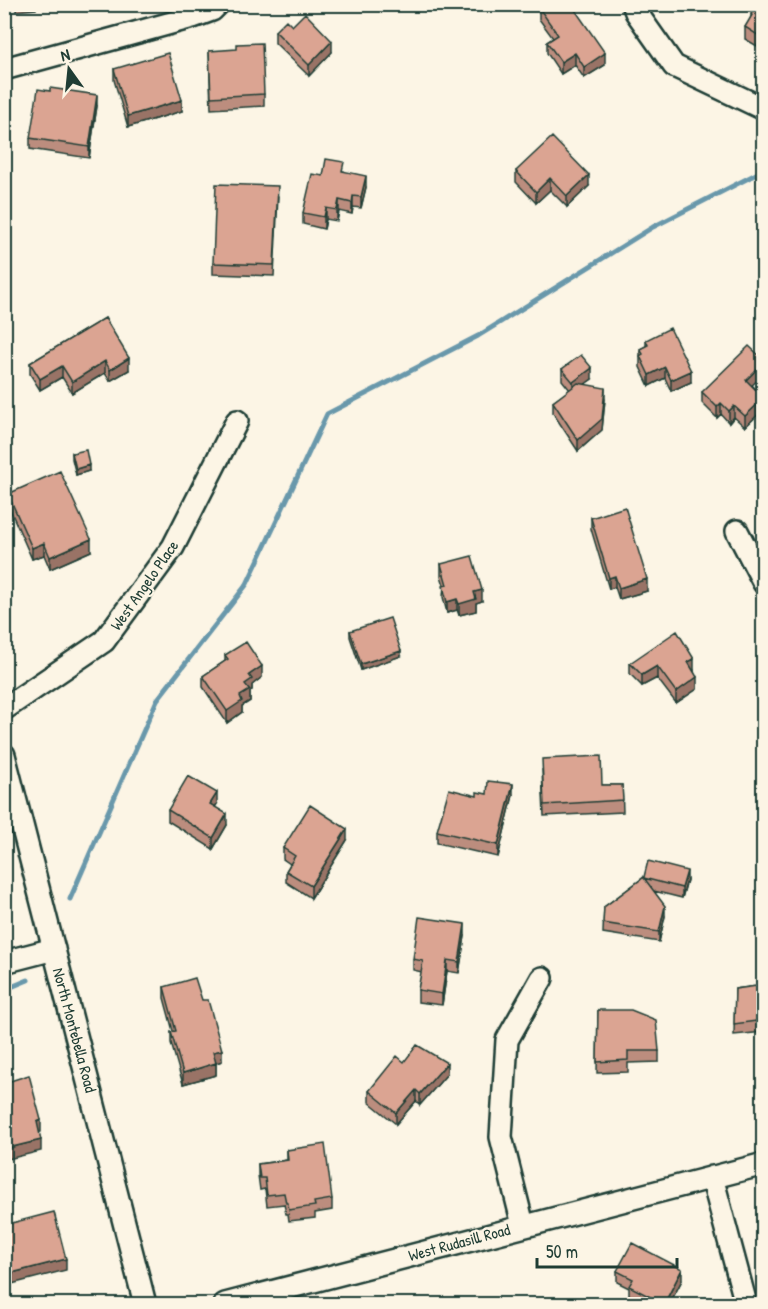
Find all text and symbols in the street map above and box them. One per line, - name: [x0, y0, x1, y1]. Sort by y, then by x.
- north arrow: [39, 39, 99, 99]
- text: N: [58, 43, 73, 66]
- street label: West Angelo Place: [105, 535, 184, 634]
- street label: North Montebella Road: [48, 965, 102, 1095]
- street label: West Rudasill Road: [406, 1218, 512, 1266]
- scale bar: [537, 1231, 676, 1269]
- text: 50 m: [546, 1239, 578, 1264]

